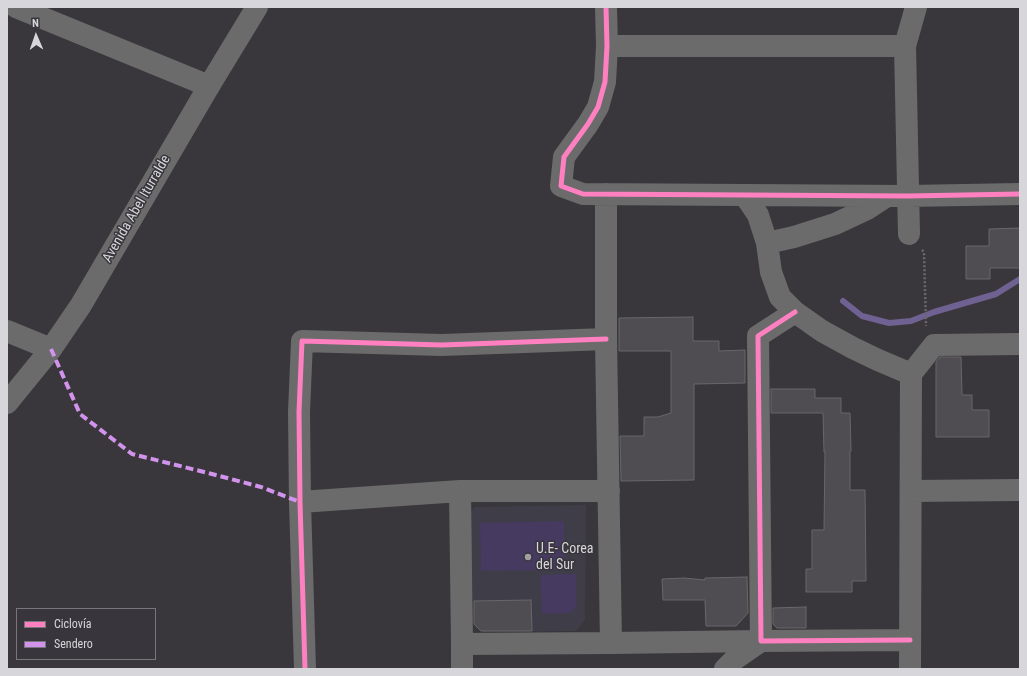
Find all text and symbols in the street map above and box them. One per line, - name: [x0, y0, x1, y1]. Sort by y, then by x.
- north arrow: [16, 16, 56, 56]
- text: N: [32, 17, 39, 30]
- street label: Avenida Abel Iturralde: [99, 152, 175, 266]
- place label: U.E- Corea del Sur: [536, 541, 594, 574]
- marker: U.E- Corea del Sur: [523, 552, 533, 562]
- legend: [16, 608, 156, 660]
- text: Ciclovía: [54, 617, 92, 631]
- text: Sendero: [54, 637, 93, 651]

